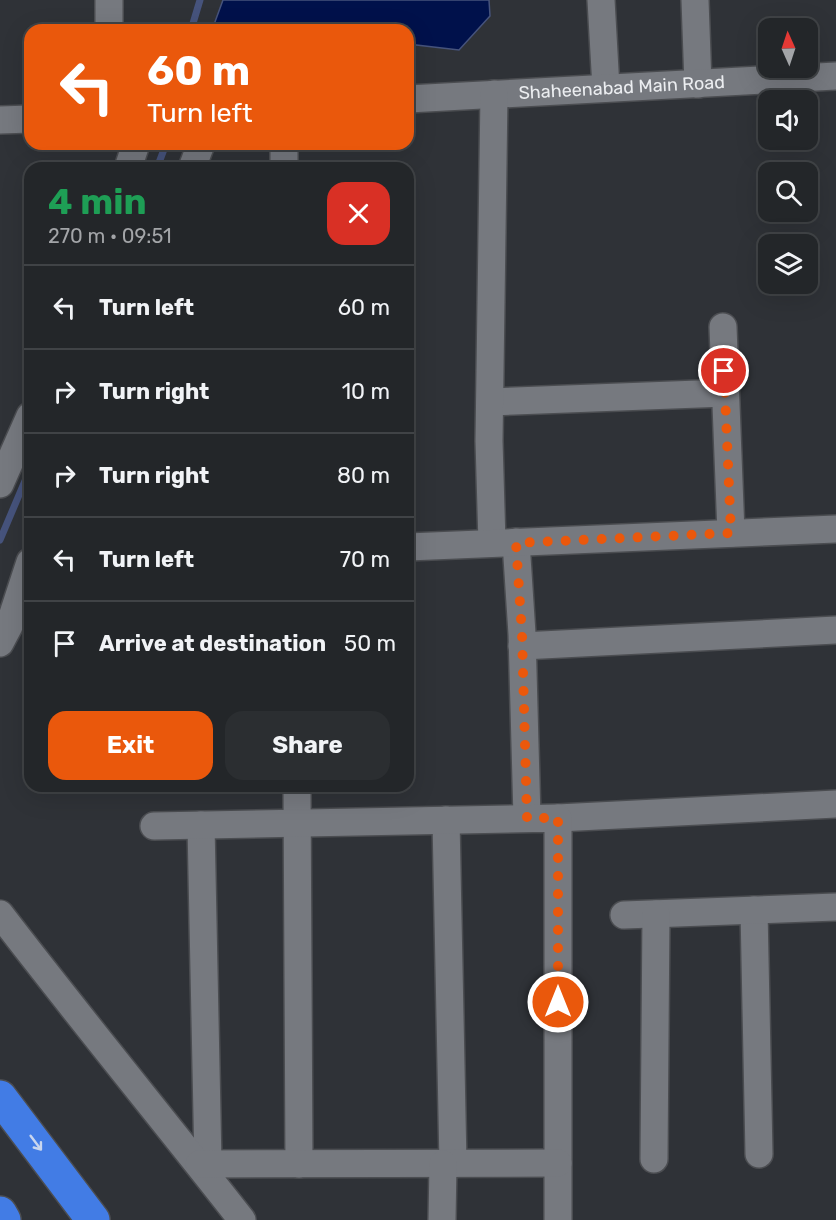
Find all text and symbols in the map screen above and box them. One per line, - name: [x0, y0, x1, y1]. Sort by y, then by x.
- north arrow: [758, 18, 818, 78]
- map controls: [758, 18, 818, 294]
- text: 60 m: [147, 46, 250, 96]
- icon: left: [48, 48, 126, 126]
- street label: Shaheenabad Main Road: [518, 71, 725, 104]
- button: sound: [758, 90, 818, 150]
- text: Turn left: [147, 97, 252, 129]
- button: search: [758, 162, 818, 222]
- text: 4 min: [48, 180, 147, 223]
- button: close: [327, 182, 390, 245]
- text: 270 m · 09:51: [48, 224, 172, 248]
- button: layers: [758, 234, 818, 294]
- icon: left: [48, 291, 81, 324]
- text: Turn left: [99, 294, 194, 321]
- text: 60 m: [338, 294, 390, 321]
- pin: [698, 345, 749, 396]
- icon: arrive: [707, 354, 740, 387]
- icon: right: [48, 375, 81, 408]
- text: Turn right: [99, 378, 209, 405]
- text: 10 m: [342, 378, 390, 405]
- icon: right: [48, 459, 81, 492]
- text: Turn right: [99, 462, 209, 489]
- text: 80 m: [337, 462, 390, 489]
- icon: left: [48, 543, 81, 576]
- text: Turn left: [99, 546, 194, 573]
- text: 70 m: [340, 546, 390, 573]
- icon: arrive: [48, 627, 81, 660]
- text: Arrive at destination: [99, 630, 326, 657]
- text: 50 m: [344, 630, 396, 657]
- button: Exit: [48, 711, 213, 780]
- button: Share: [225, 711, 390, 780]
- position arrow: [526, 970, 590, 1034]
- one-way arrow: [29, 1135, 42, 1151]

